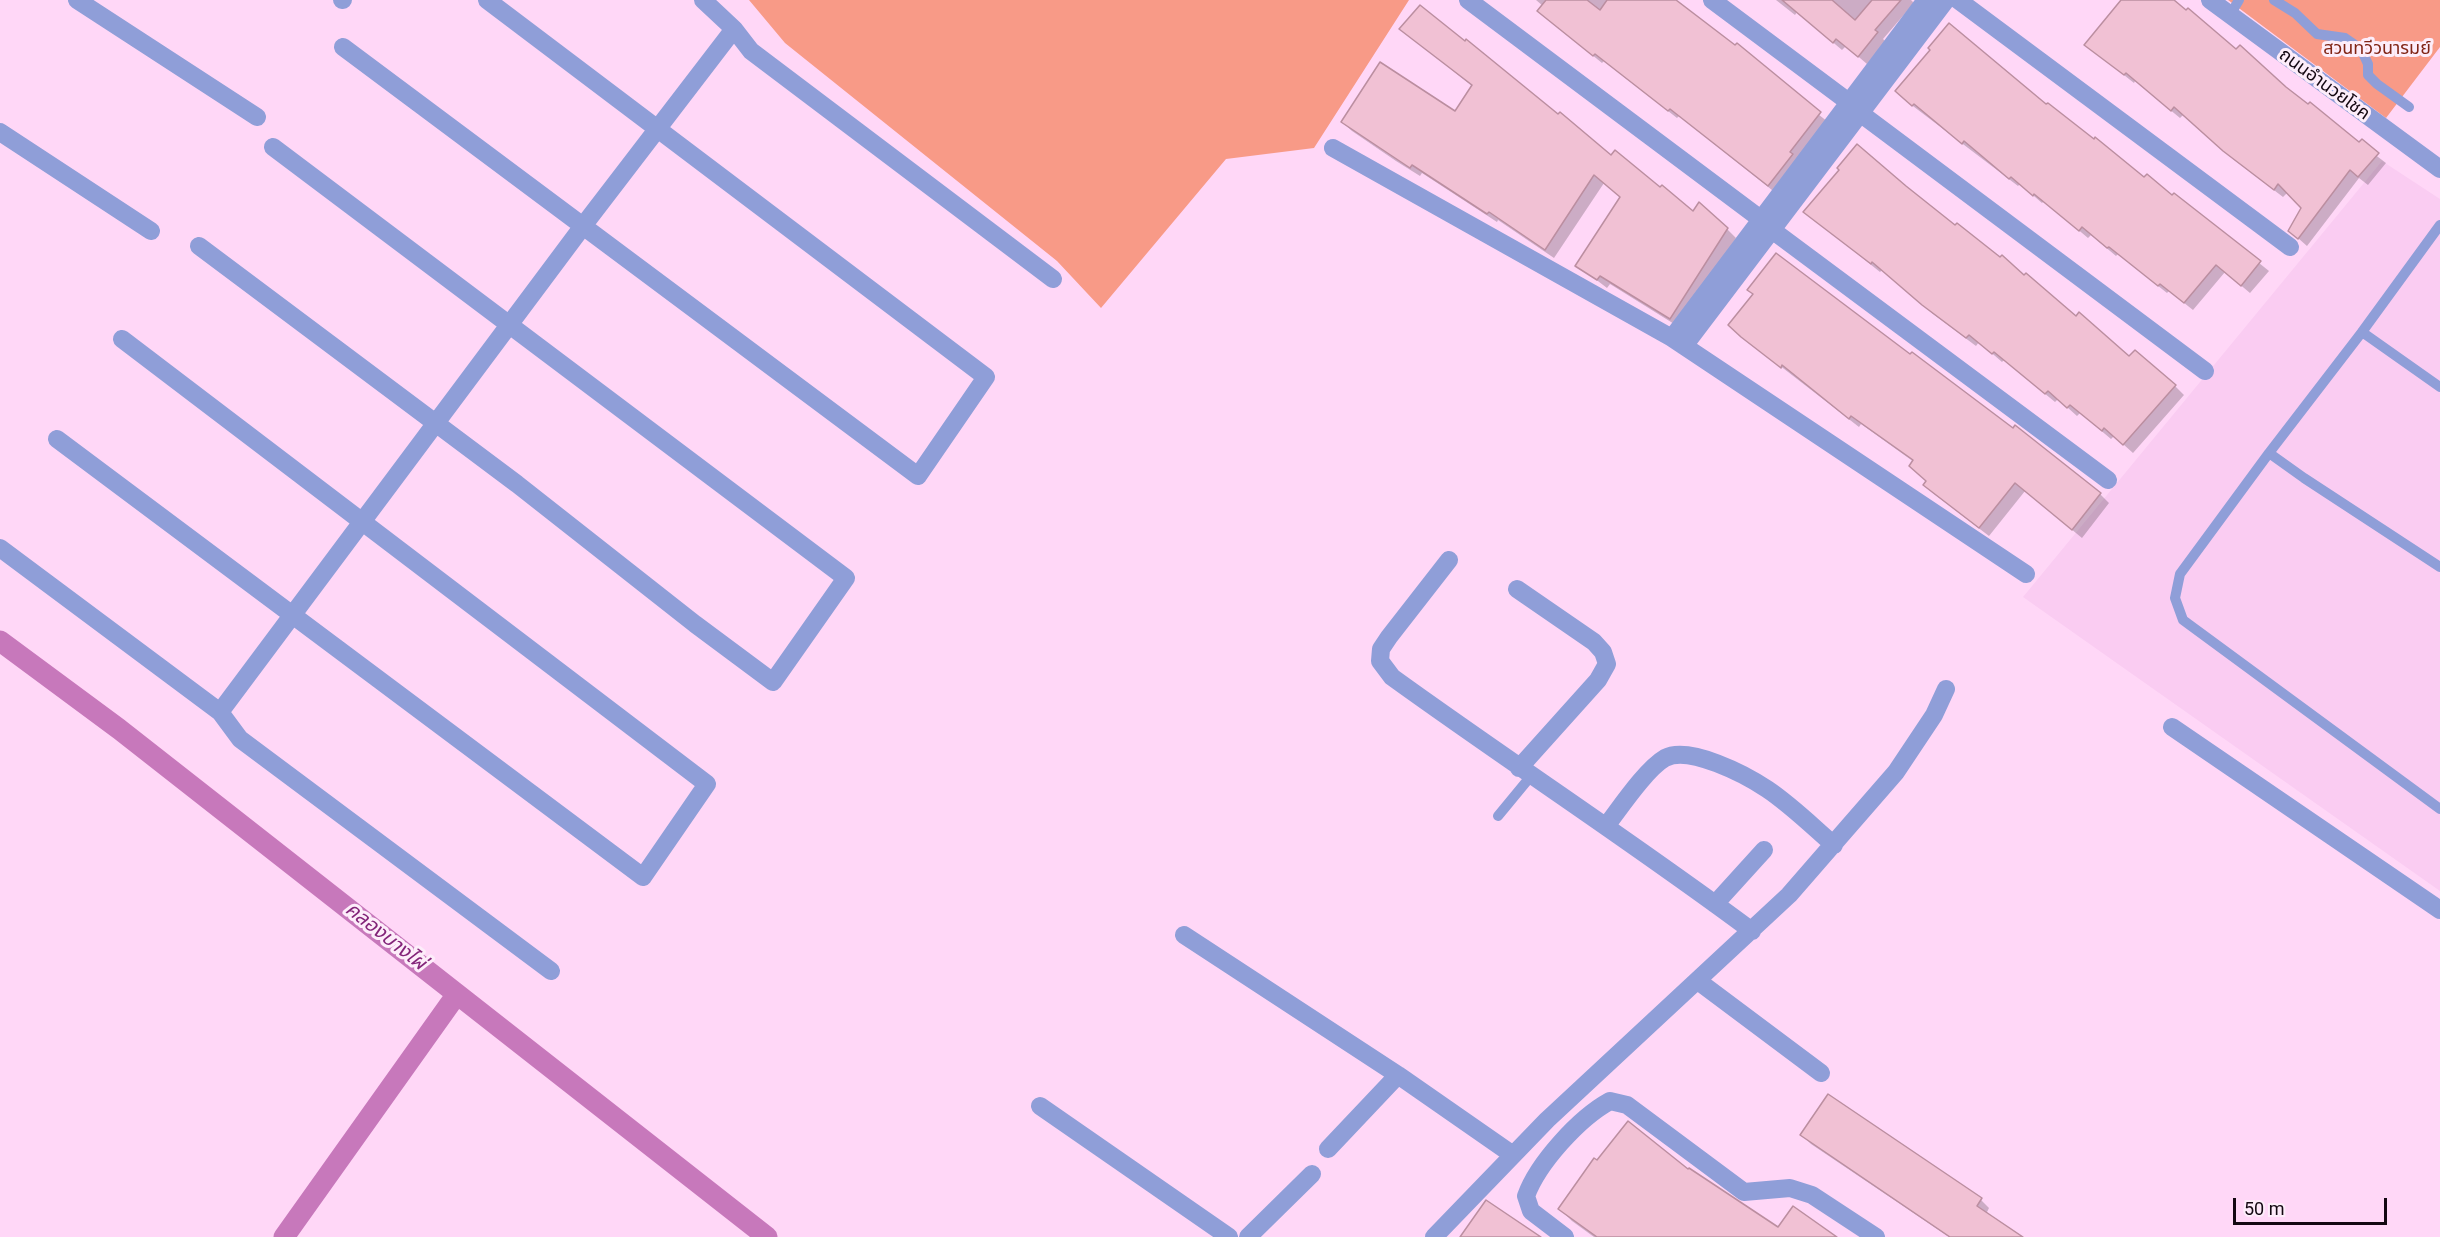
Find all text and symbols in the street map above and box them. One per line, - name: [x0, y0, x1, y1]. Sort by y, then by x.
- park label: สวนทวีวนารมย์: [2323, 38, 2431, 60]
- street label: ถนนอำนวยโชค: [2274, 45, 2374, 125]
- water label: คลองบางไผ่: [340, 898, 430, 976]
- scale bar: [2236, 1186, 2390, 1224]
- text: 50 m: [2244, 1198, 2284, 1219]

